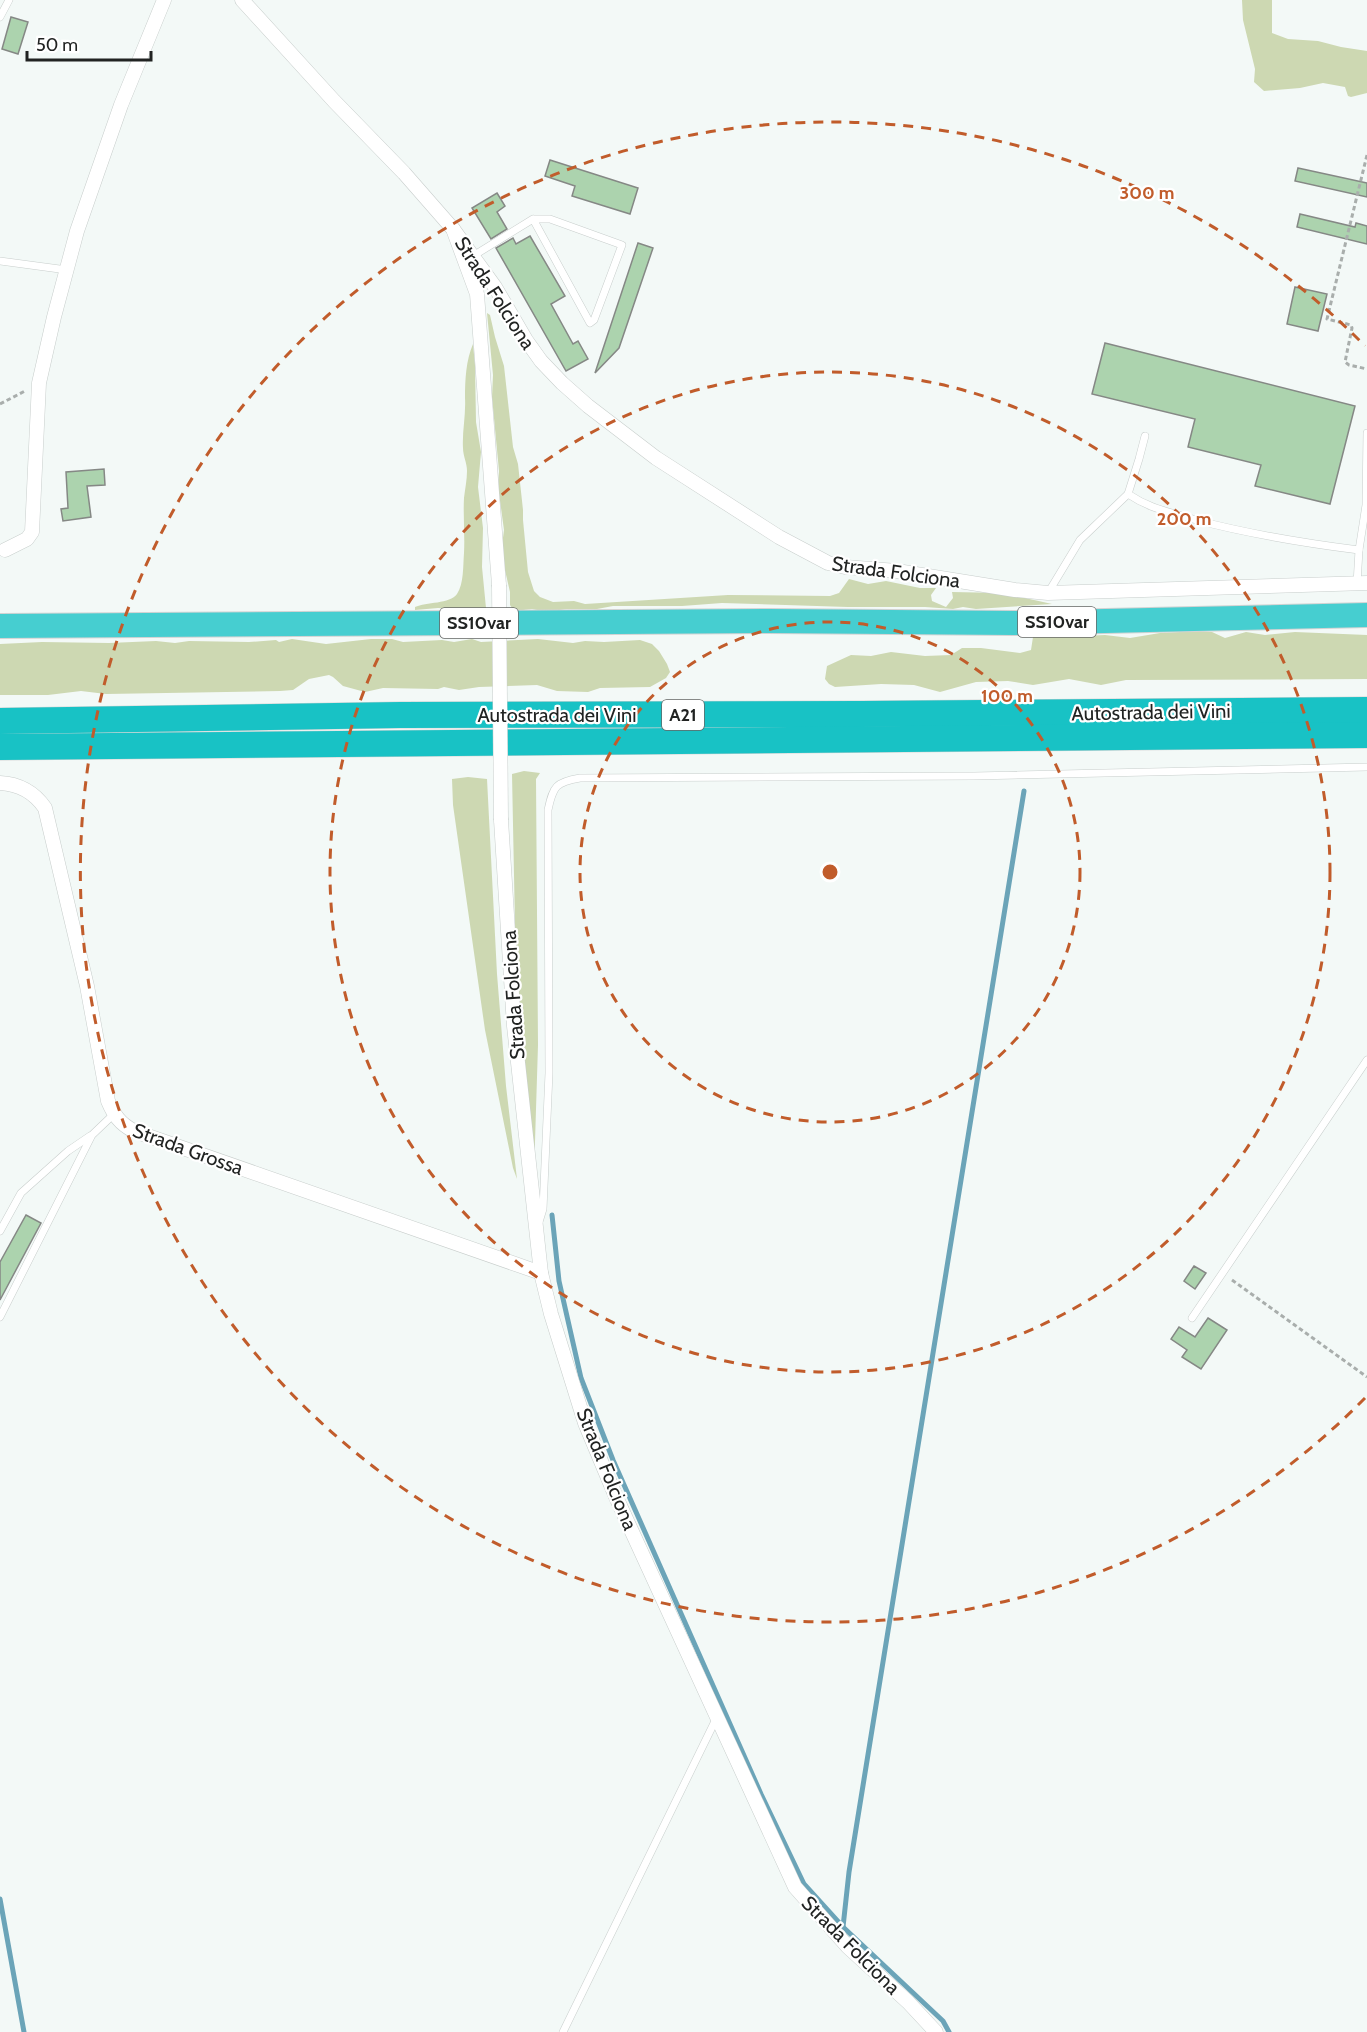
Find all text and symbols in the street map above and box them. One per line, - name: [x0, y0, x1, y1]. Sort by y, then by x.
- scale bar: [27, 24, 152, 62]
- text: 50 m: [36, 34, 78, 56]
- text: 300 m: [1120, 182, 1174, 204]
- street label: Strada Folciona: [450, 232, 541, 354]
- text: 200 m: [1157, 508, 1211, 530]
- street label: Strada Folciona: [830, 551, 962, 593]
- road number: SS10var: [1018, 607, 1096, 637]
- road number: SS10var: [440, 608, 518, 638]
- text: 100 m: [981, 685, 1033, 707]
- street label: Autostrada dei Vini: [1071, 699, 1231, 725]
- road number: A21: [662, 700, 704, 730]
- street label: Autostrada dei Vini: [477, 703, 637, 727]
- centre of rings: [820, 862, 840, 882]
- street label: Strada Folciona: [496, 929, 529, 1060]
- street label: Strada Grossa: [130, 1118, 247, 1180]
- street label: Strada Folciona: [572, 1405, 643, 1534]
- street label: Strada Folciona: [797, 1891, 906, 2000]

